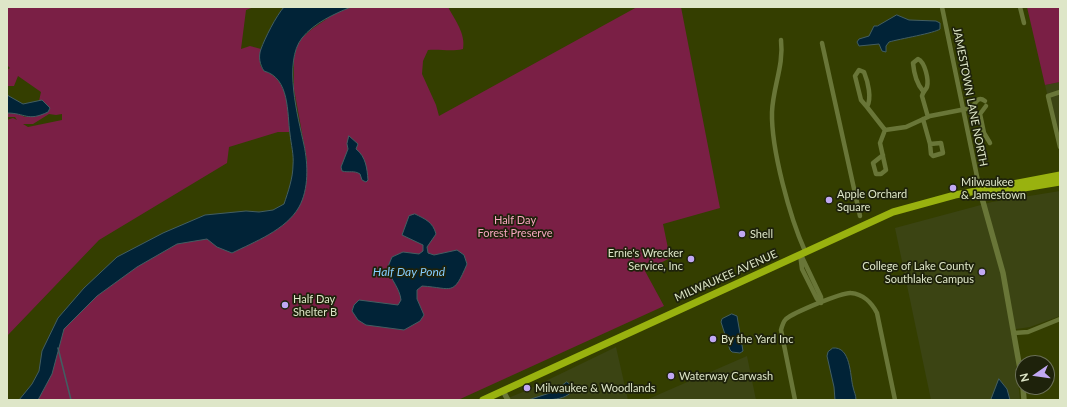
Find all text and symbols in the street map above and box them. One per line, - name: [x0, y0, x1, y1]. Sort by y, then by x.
- street label: JAMESTOWN LANE NORTH: [950, 26, 990, 168]
- place label: Milwaukee & Jamestown: [961, 175, 1026, 201]
- marker: Milwaukee & Jamestown: [948, 183, 958, 193]
- place label: Apple Orchard Square: [837, 187, 907, 213]
- marker: Apple Orchard Square: [824, 195, 834, 205]
- park label: Half Day Forest Preserve: [477, 213, 553, 239]
- place label: Shell: [750, 227, 773, 241]
- marker: Shell: [737, 229, 747, 239]
- place label: Ernie's Wrecker Service, Inc: [608, 246, 683, 272]
- street label: MILWAUKEE AVENUE: [673, 247, 779, 305]
- marker: Ernie's Wrecker Service, Inc: [686, 254, 696, 264]
- place label: College of Lake County Southlake Campus: [862, 259, 974, 285]
- water label: Half Day Pond: [373, 265, 445, 279]
- marker: College of Lake County Southlake Campus: [977, 267, 987, 277]
- place label: Half Day Shelter B: [293, 292, 337, 318]
- marker: Half Day Shelter B: [280, 300, 290, 310]
- place label: By the Yard Inc: [721, 332, 793, 346]
- marker: By the Yard Inc: [708, 334, 718, 344]
- north arrow: [1015, 355, 1055, 395]
- place label: Waterway Carwash: [679, 369, 773, 383]
- marker: Waterway Carwash: [666, 371, 676, 381]
- text: N: [1017, 372, 1031, 383]
- place label: Milwaukee & Woodlands: [535, 381, 655, 395]
- marker: Milwaukee & Woodlands: [522, 383, 532, 393]

